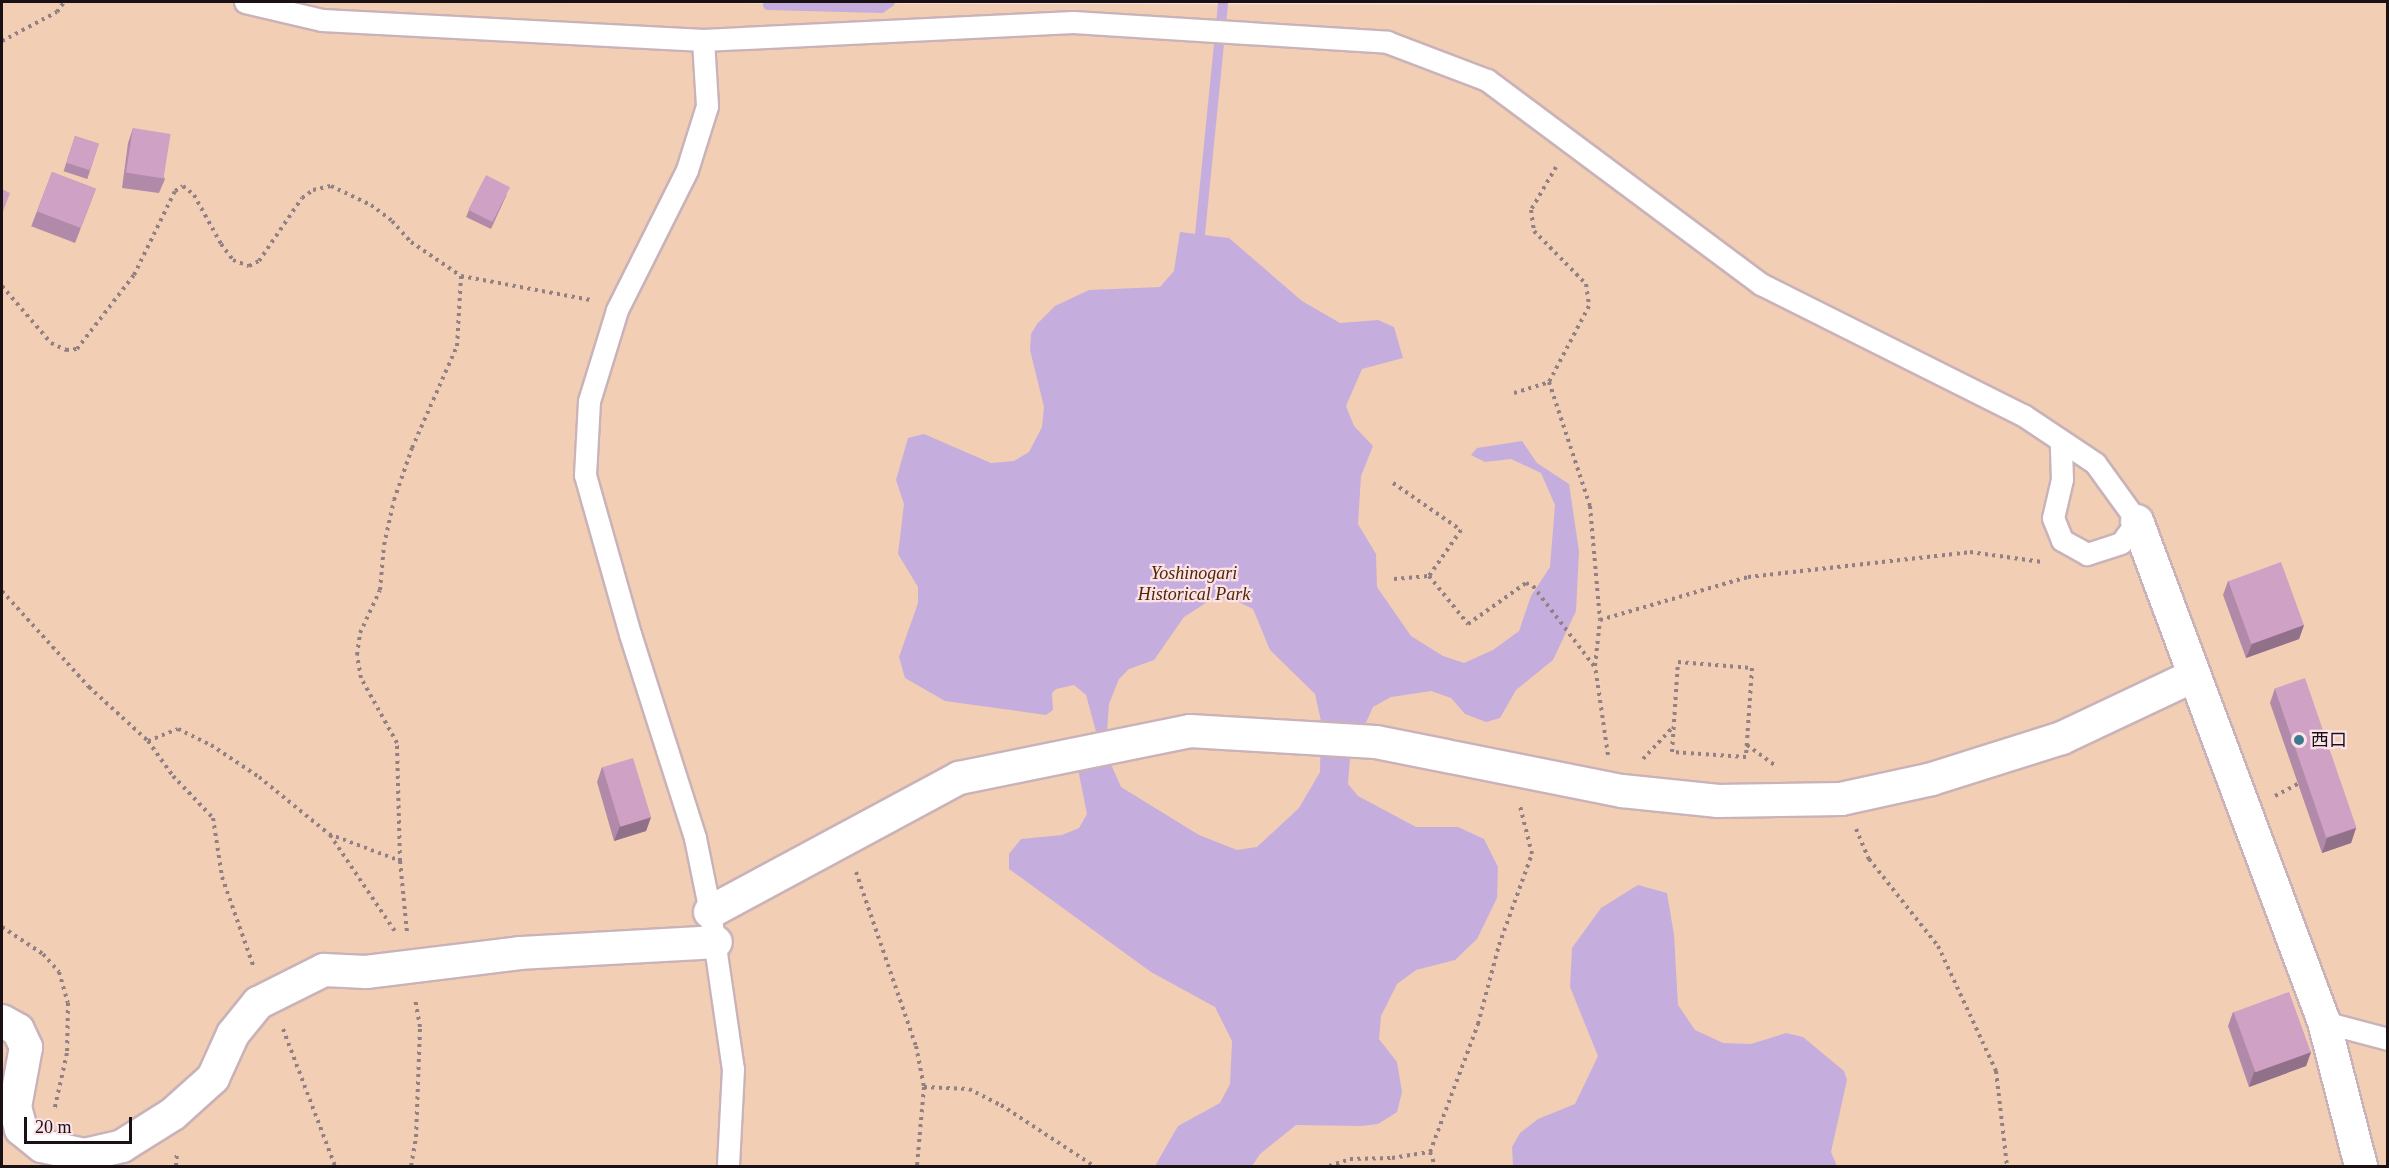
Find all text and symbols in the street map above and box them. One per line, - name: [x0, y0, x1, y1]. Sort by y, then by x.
- park label: Yoshinogari Historical Park: [1138, 563, 1250, 606]
- place label: 西口: [2311, 729, 2347, 751]
- marker: 西口: [2292, 733, 2306, 747]
- scale bar: [27, 1105, 135, 1143]
- text: 20 m: [35, 1117, 72, 1137]

